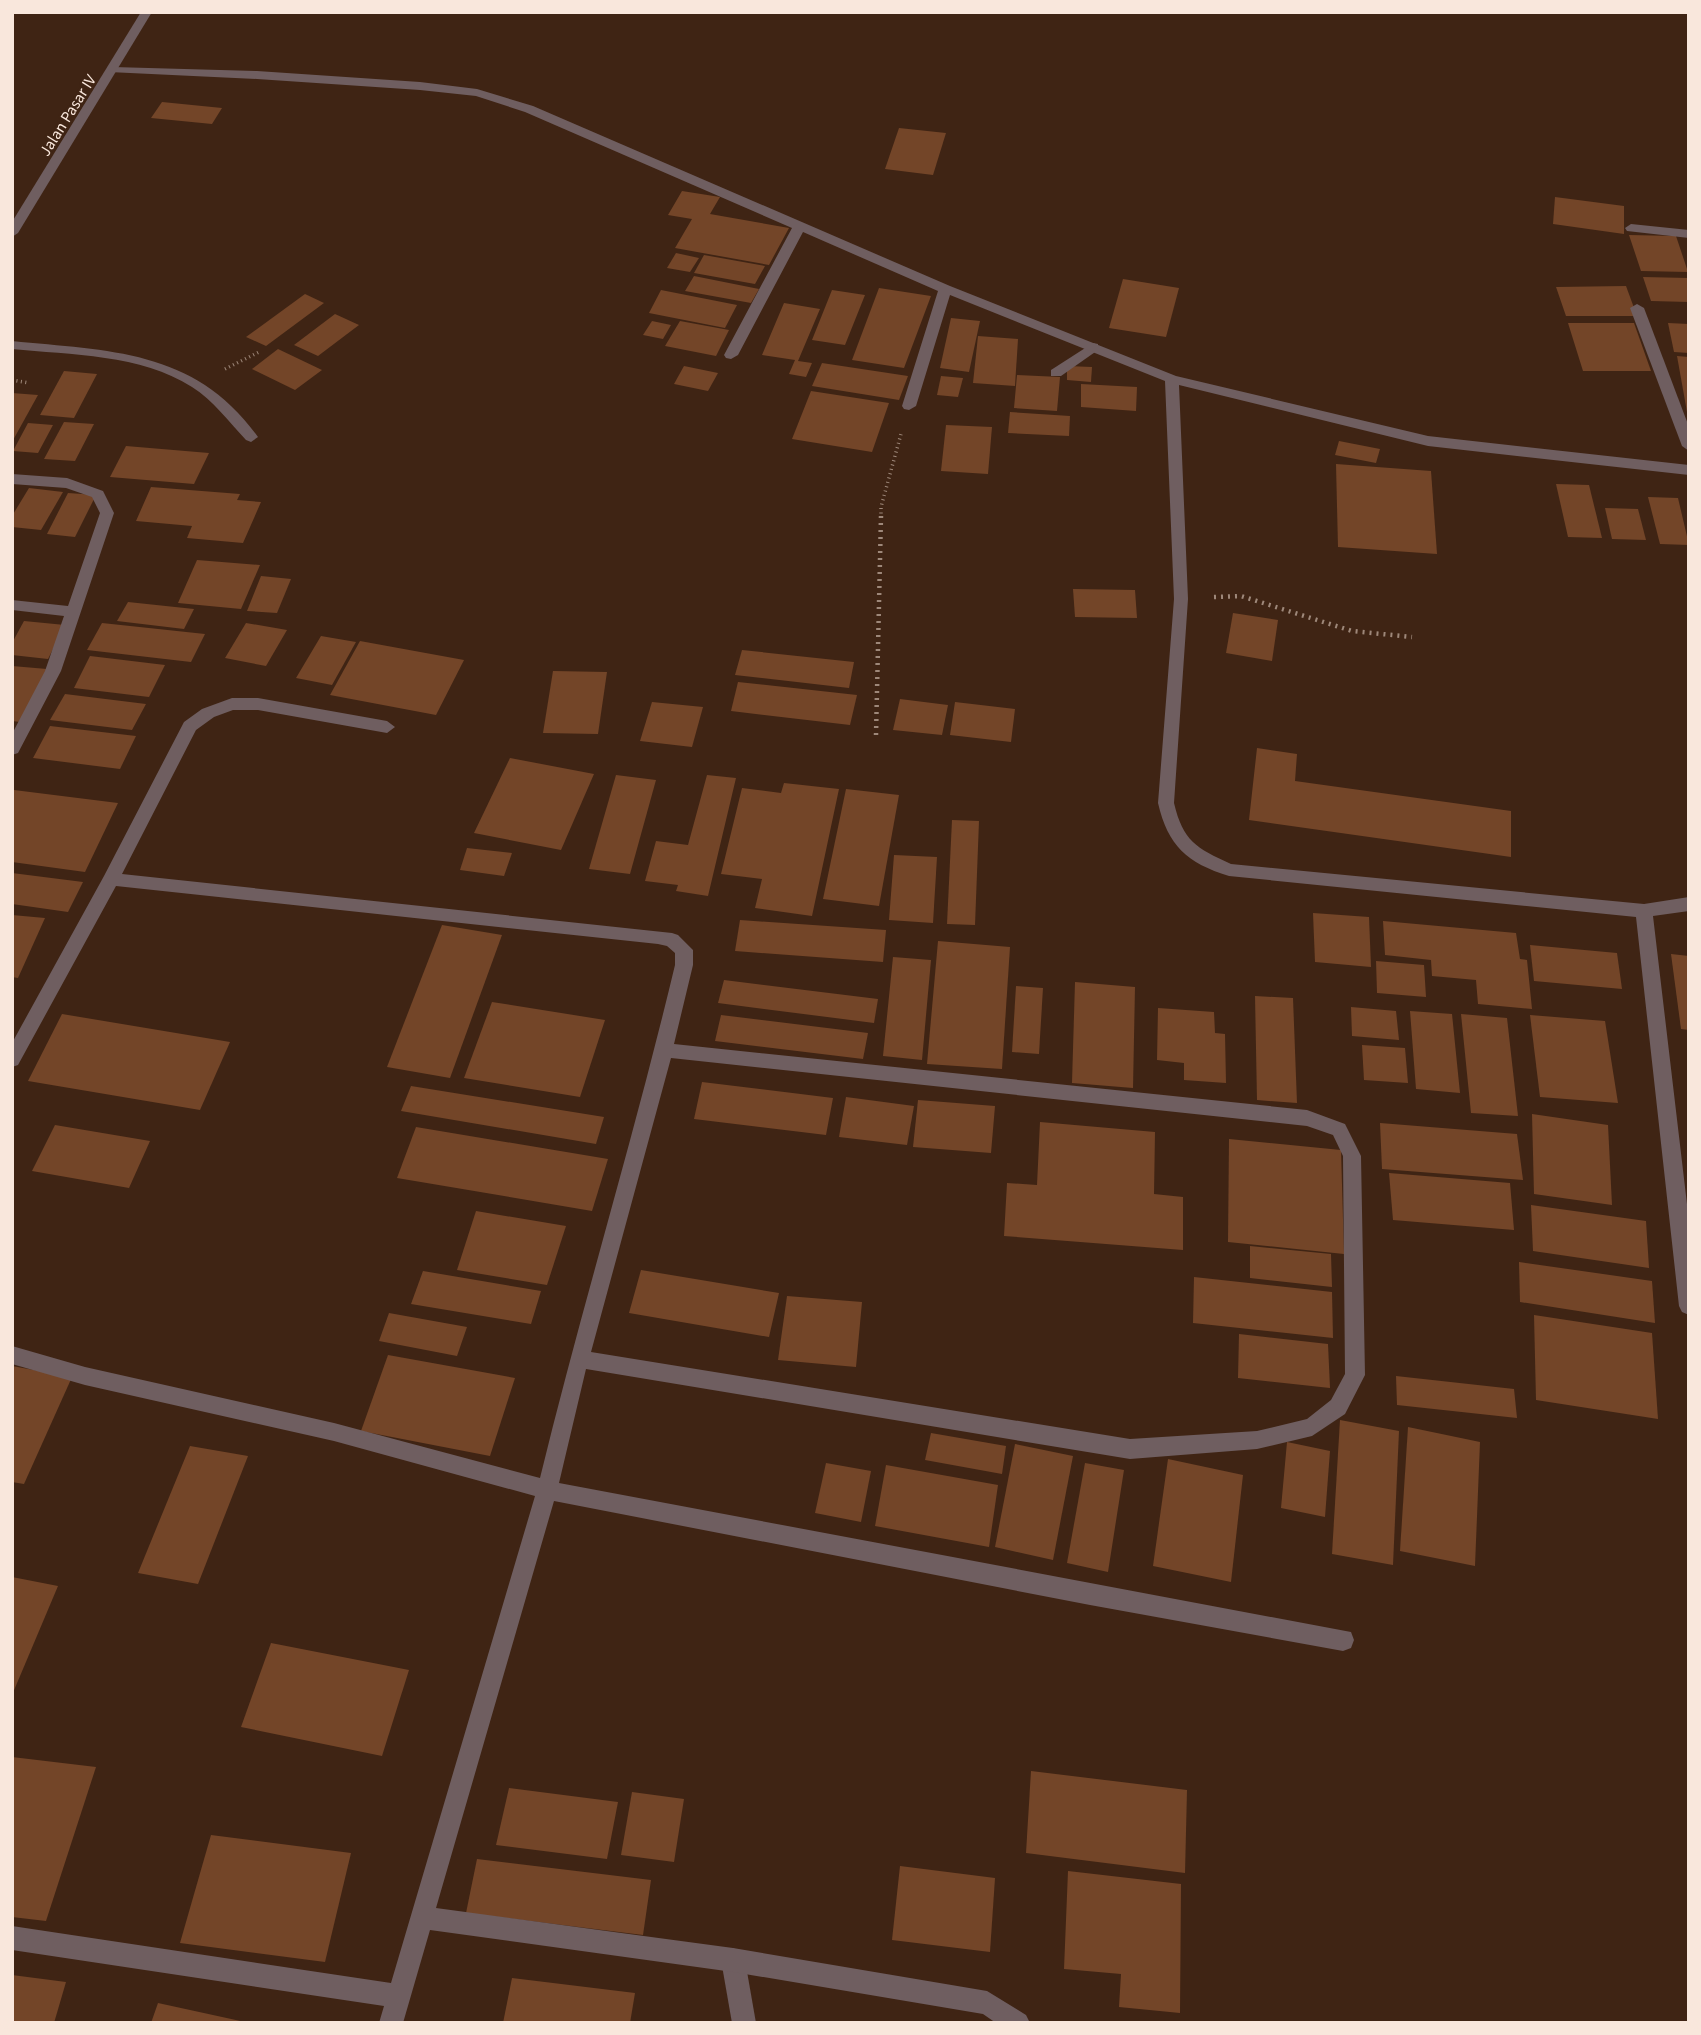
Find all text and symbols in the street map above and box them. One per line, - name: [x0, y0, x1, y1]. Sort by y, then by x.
- street label: Jalan Pasar IV: [34, 70, 102, 160]

